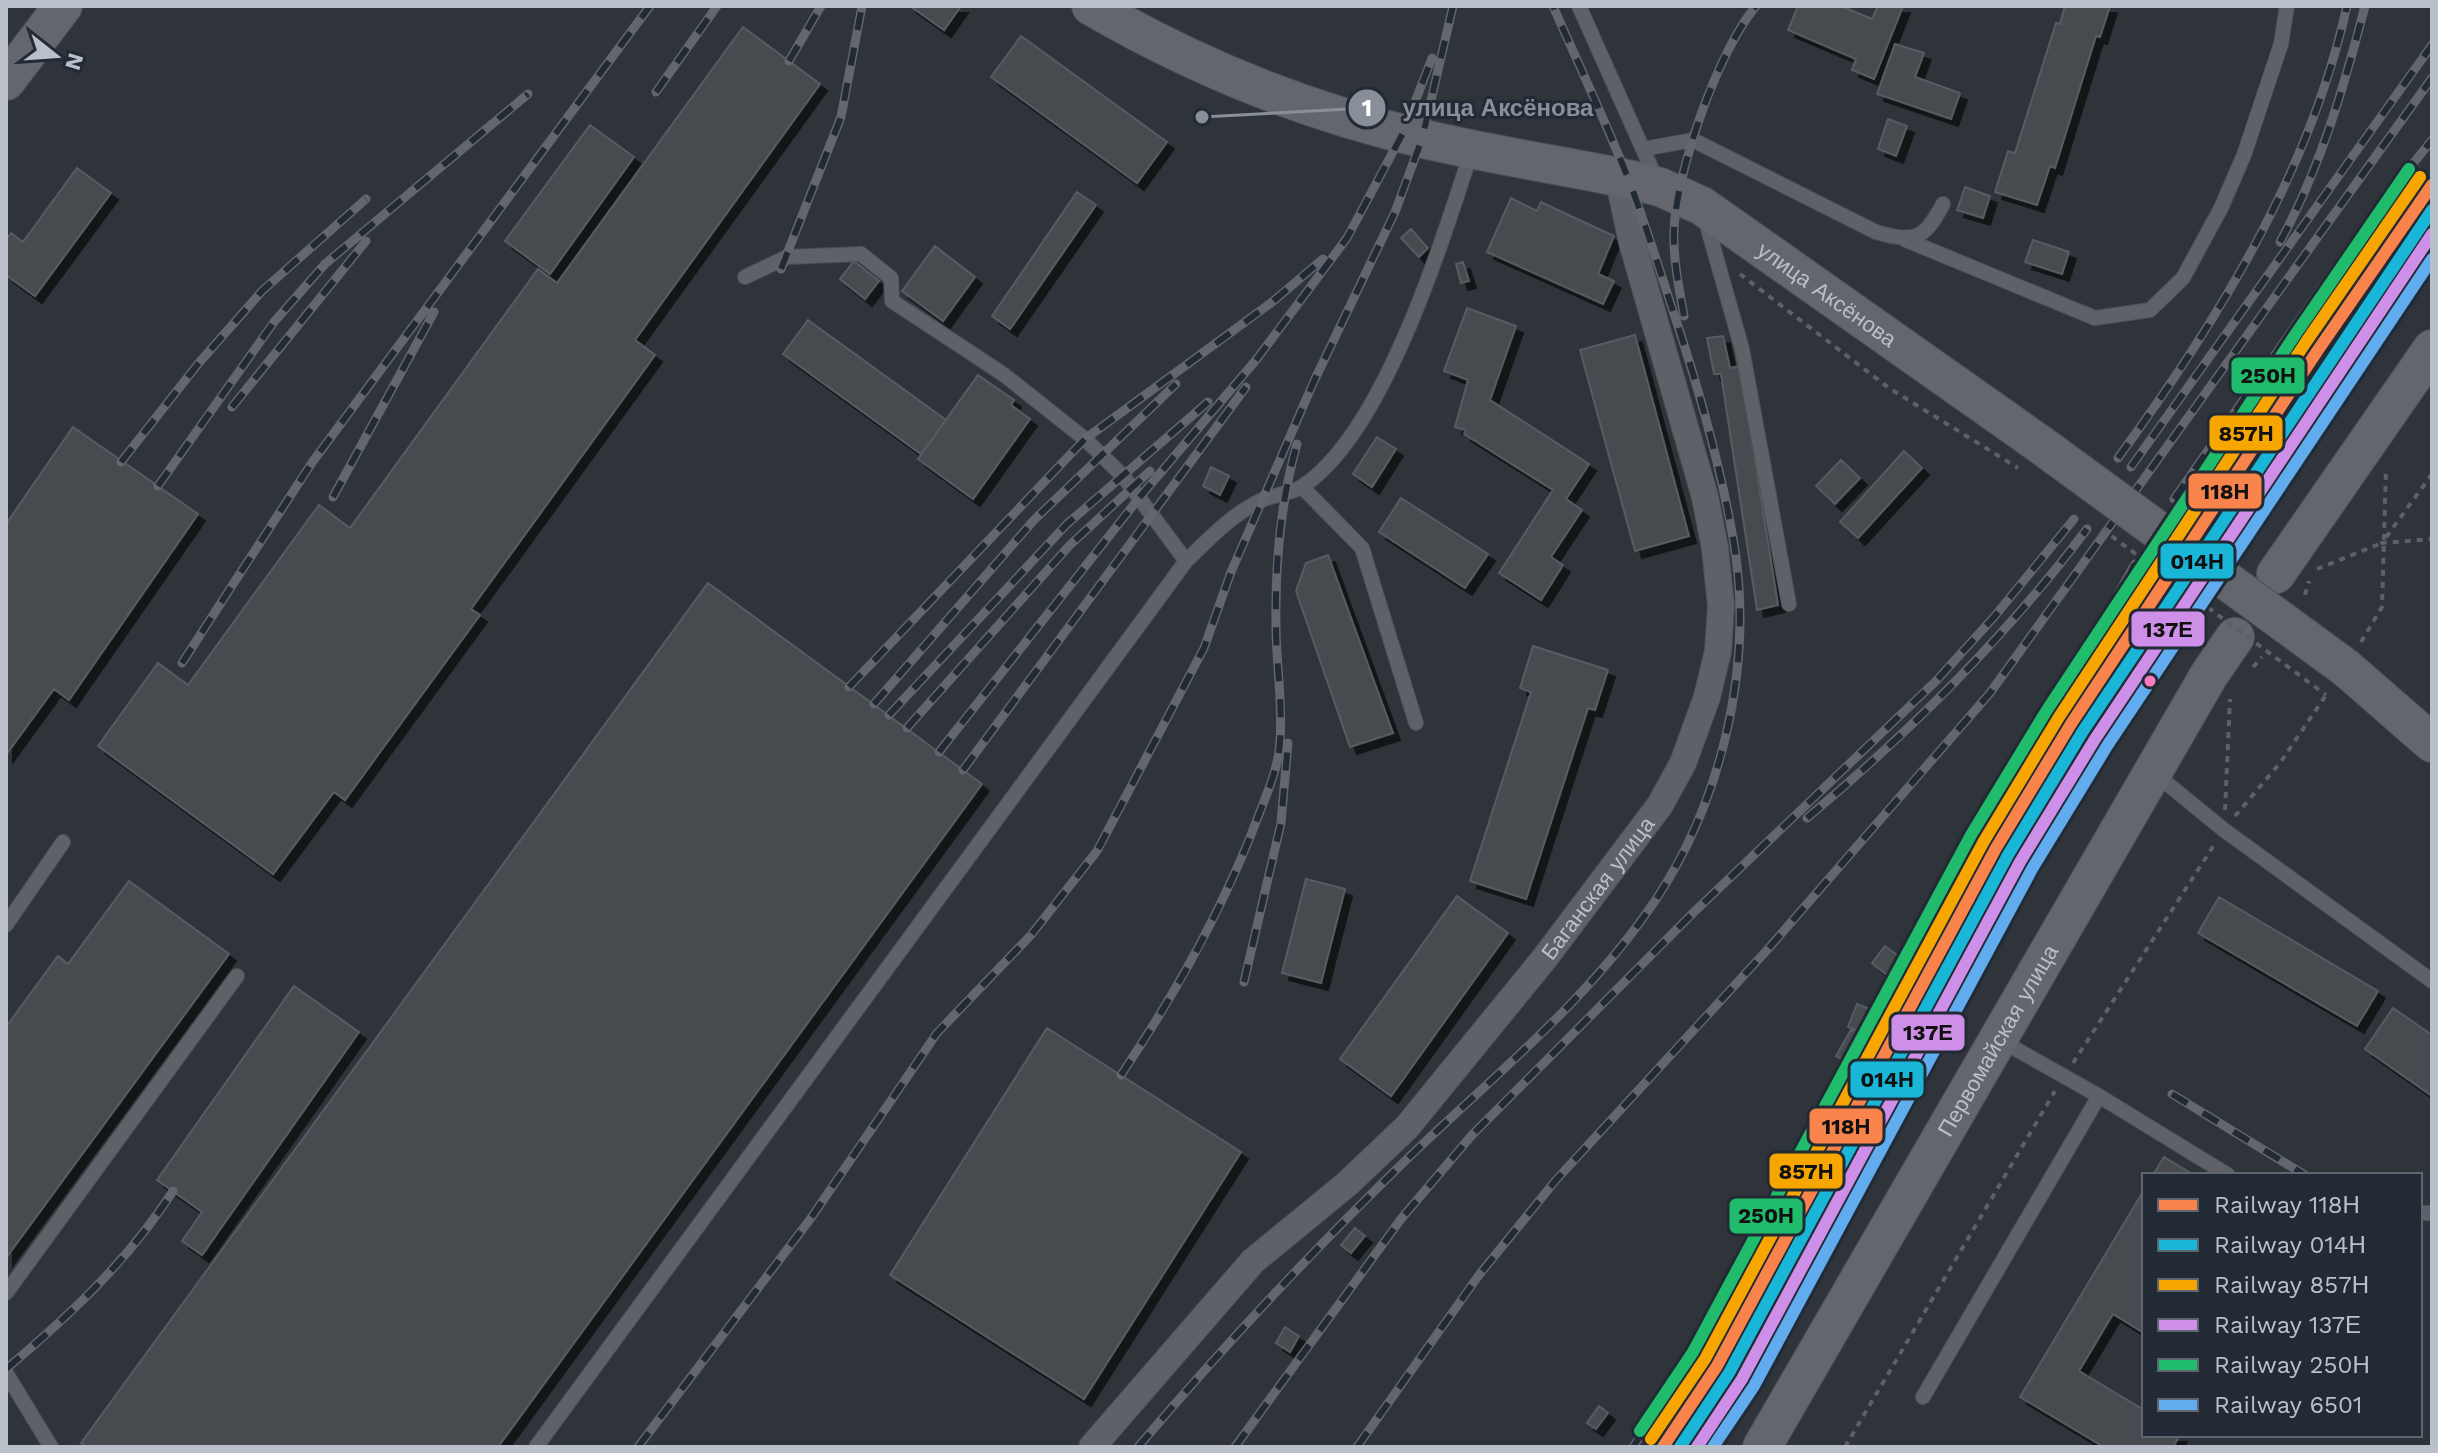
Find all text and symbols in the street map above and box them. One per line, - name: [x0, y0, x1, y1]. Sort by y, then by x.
- north arrow: [16, 16, 96, 96]
- text: N: [60, 50, 89, 73]
- callout: улица Аксёнова: [1347, 84, 1610, 132]
- text: 1: [1362, 94, 1372, 122]
- text: улица Аксёнова: [1403, 94, 1594, 122]
- street label: улица Аксёнова: [1753, 237, 1902, 353]
- line badge: 250Н: [2230, 356, 2306, 395]
- text: 250Н: [2240, 363, 2296, 388]
- line badge: 857Н: [2208, 414, 2284, 452]
- text: 857Н: [2218, 421, 2274, 446]
- line badge: 118Н: [2187, 472, 2263, 510]
- text: 118Н: [2201, 479, 2249, 504]
- line badge: 014Н: [2159, 542, 2235, 580]
- text: 014Н: [2170, 549, 2224, 574]
- line badge: 137Е: [2130, 610, 2206, 648]
- text: 137Е: [2143, 617, 2193, 642]
- unlabelled marker: [2142, 673, 2158, 689]
- street label: Баганская улица: [1536, 811, 1660, 964]
- street label: Первомайская улица: [1933, 940, 2064, 1141]
- line badge: 137Е: [1890, 1013, 1966, 1052]
- text: 137Е: [1903, 1020, 1953, 1045]
- line badge: 014Н: [1849, 1060, 1925, 1099]
- text: 014Н: [1860, 1067, 1914, 1092]
- line badge: 118Н: [1808, 1107, 1884, 1145]
- text: 118Н: [1822, 1114, 1870, 1139]
- line badge: 857Н: [1768, 1152, 1844, 1190]
- text: 857Н: [1778, 1159, 1834, 1184]
- legend: [2142, 1173, 2422, 1437]
- text: Railway 118Н: [2214, 1191, 2360, 1219]
- line badge: 250Н: [1728, 1197, 1804, 1235]
- text: 250Н: [1738, 1203, 1794, 1228]
- text: Railway 014Н: [2214, 1231, 2366, 1259]
- text: Railway 857Н: [2214, 1271, 2369, 1299]
- text: Railway 137Е: [2214, 1311, 2361, 1339]
- text: Railway 250Н: [2214, 1351, 2370, 1379]
- text: Railway 6501: [2214, 1391, 2362, 1419]

